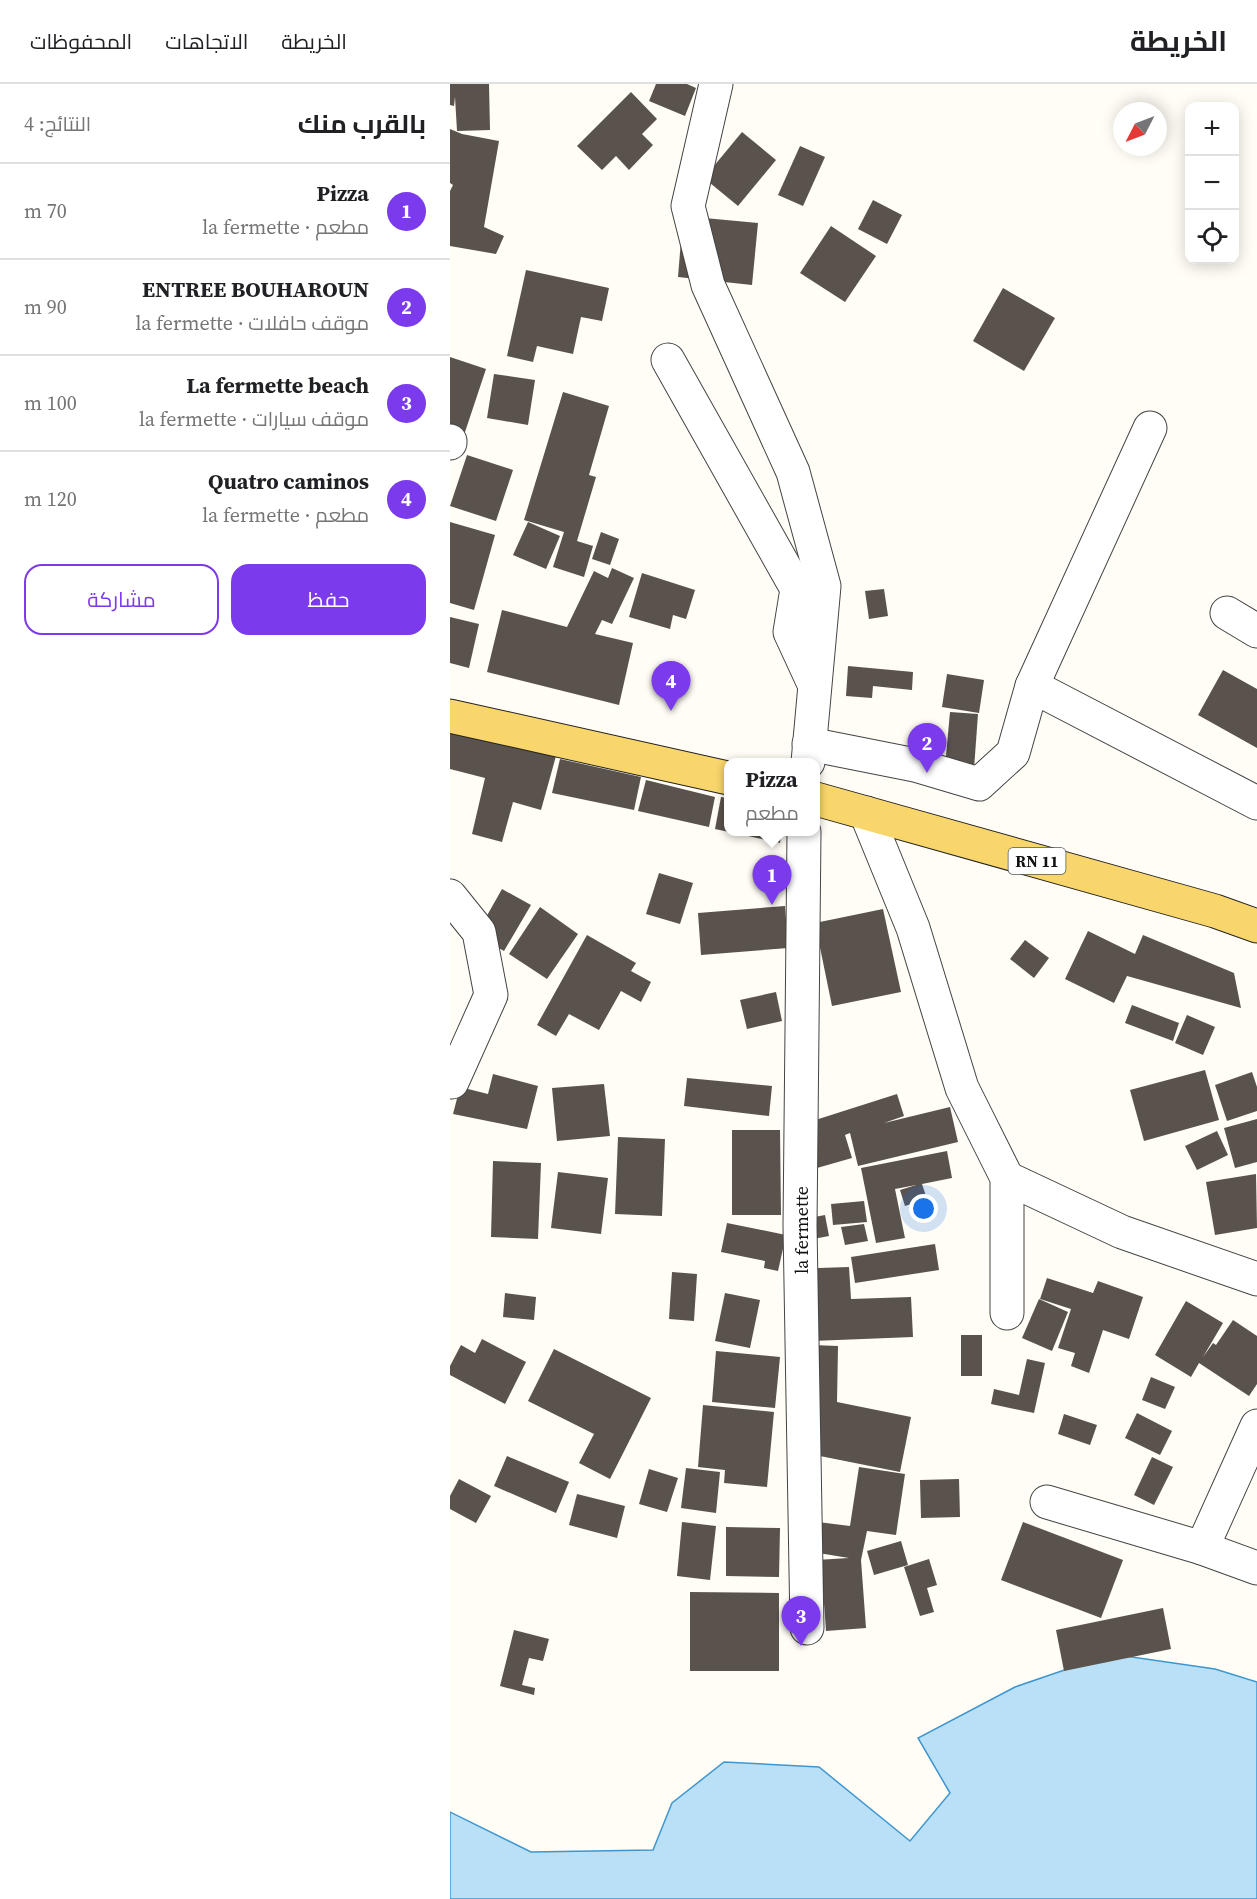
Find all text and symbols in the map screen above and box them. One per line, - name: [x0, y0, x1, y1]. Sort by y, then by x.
- text: الخريطة: [1130, 22, 1227, 60]
- text: المحفوظات: [30, 27, 132, 56]
- text: الاتجاهات: [165, 27, 248, 56]
- text: الخريطة: [281, 27, 347, 56]
- north arrow: [1113, 102, 1167, 156]
- map controls: [1185, 102, 1239, 264]
- button: +: [1185, 102, 1239, 156]
- text: بالقرب منك: [298, 106, 426, 142]
- text: النتائج: 4: [24, 110, 91, 138]
- button: −: [1185, 156, 1239, 210]
- text: Pizza: [316, 178, 369, 208]
- text: 70 m: [24, 197, 67, 225]
- text: 1: [401, 197, 412, 225]
- button: locate: [1185, 210, 1239, 264]
- text: مطعم · la fermette: [202, 213, 369, 241]
- text: ENTREE BOUHAROUN: [142, 274, 369, 304]
- text: 90 m: [24, 293, 67, 321]
- text: 2: [401, 293, 412, 321]
- text: موقف حافلات · la fermette: [135, 309, 369, 337]
- text: La fermette beach: [186, 370, 369, 400]
- text: 100 m: [24, 389, 77, 417]
- text: 3: [401, 389, 412, 417]
- text: موقف سيارات · la fermette: [139, 405, 369, 433]
- text: Quatro caminos: [208, 466, 369, 496]
- text: 120 m: [24, 485, 77, 513]
- text: 4: [401, 485, 412, 513]
- text: مطعم · la fermette: [202, 501, 369, 529]
- button: مشاركة: [24, 564, 219, 635]
- button: حفظ: [231, 564, 426, 635]
- pin: 4: [652, 662, 690, 711]
- pin: 2: [908, 724, 946, 773]
- popup: [724, 758, 820, 836]
- text: Pizza: [745, 764, 798, 794]
- text: مطعم: [745, 799, 799, 827]
- road number: RN 11: [1008, 848, 1066, 874]
- pin: 1: [752, 856, 792, 905]
- street label: la fermette: [789, 1186, 814, 1274]
- your location: [909, 1194, 938, 1223]
- pin: 3: [782, 1596, 820, 1646]

